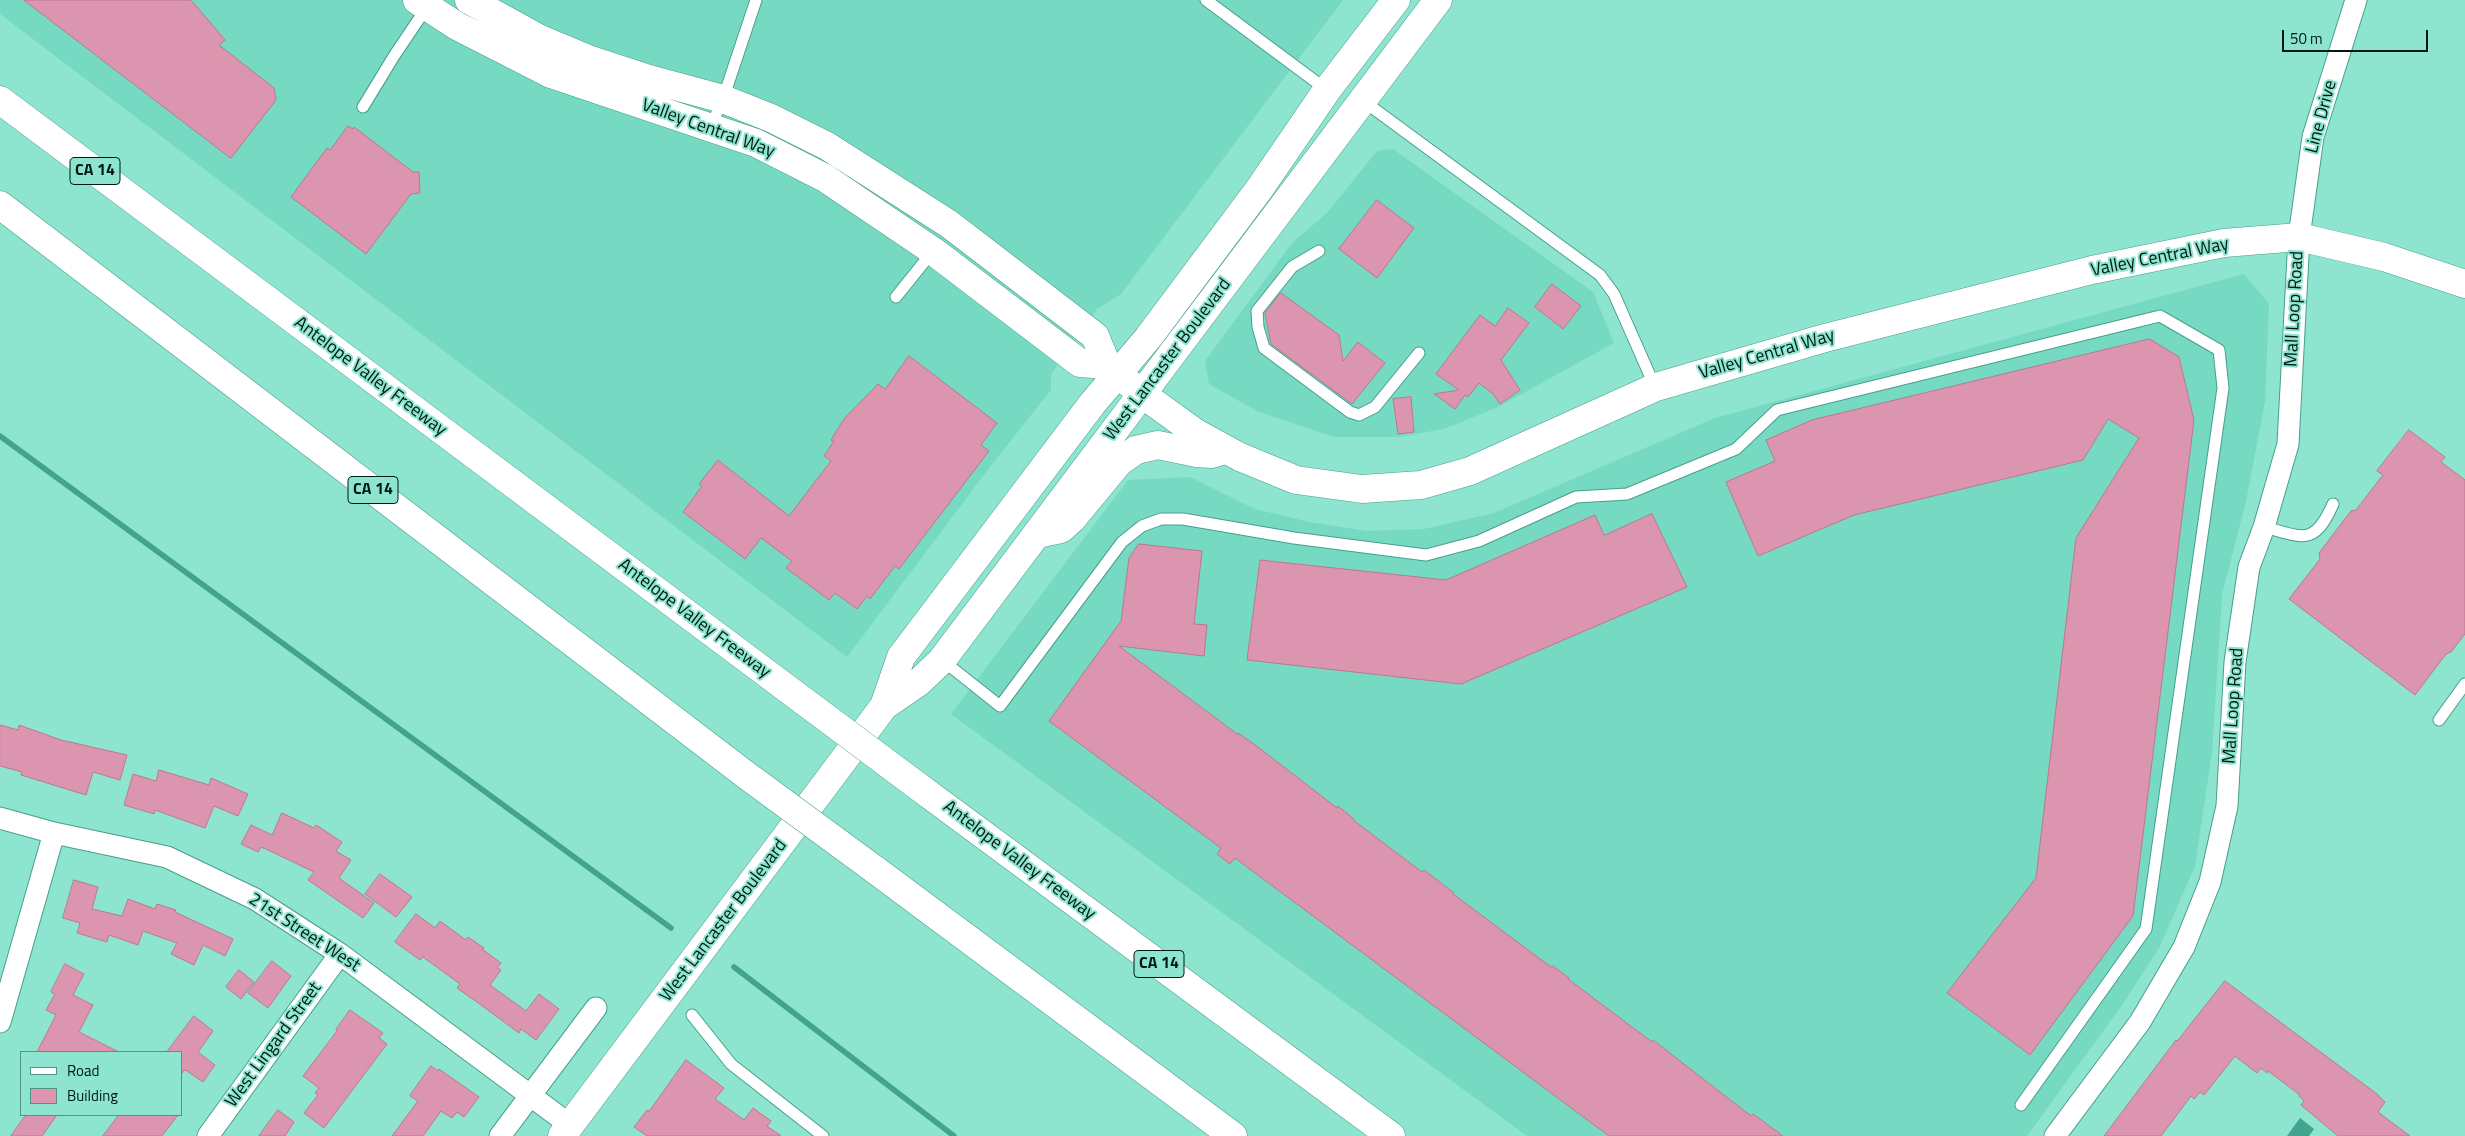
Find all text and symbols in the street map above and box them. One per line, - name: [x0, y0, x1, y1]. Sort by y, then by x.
- scale bar: [2285, 20, 2431, 52]
- text: 50 m: [2290, 27, 2323, 50]
- street label: Line Drive: [2302, 78, 2342, 156]
- street label: Valley Central Way: [638, 95, 778, 163]
- road number: CA 14: [70, 158, 120, 185]
- street label: Valley Central Way: [2089, 234, 2231, 282]
- street label: Mall Loop Road: [2281, 250, 2309, 368]
- street label: West Lancaster Boulevard: [1100, 275, 1236, 445]
- street label: Antelope Valley Freeway: [289, 313, 451, 441]
- street label: Valley Central Way: [1697, 325, 1837, 385]
- road number: CA 14: [348, 476, 398, 504]
- street label: Antelope Valley Freeway: [613, 555, 775, 683]
- street label: Mall Loop Road: [2219, 647, 2249, 765]
- street label: Antelope Valley Freeway: [938, 797, 1100, 925]
- street label: West Lancaster Boulevard: [656, 836, 792, 1006]
- street label: 21st Street West: [244, 889, 364, 977]
- road number: CA 14: [1134, 951, 1184, 978]
- street label: West Lingard Street: [221, 978, 327, 1112]
- legend: [20, 1051, 182, 1116]
- text: Road: [67, 1059, 99, 1082]
- text: Building: [67, 1084, 118, 1107]

